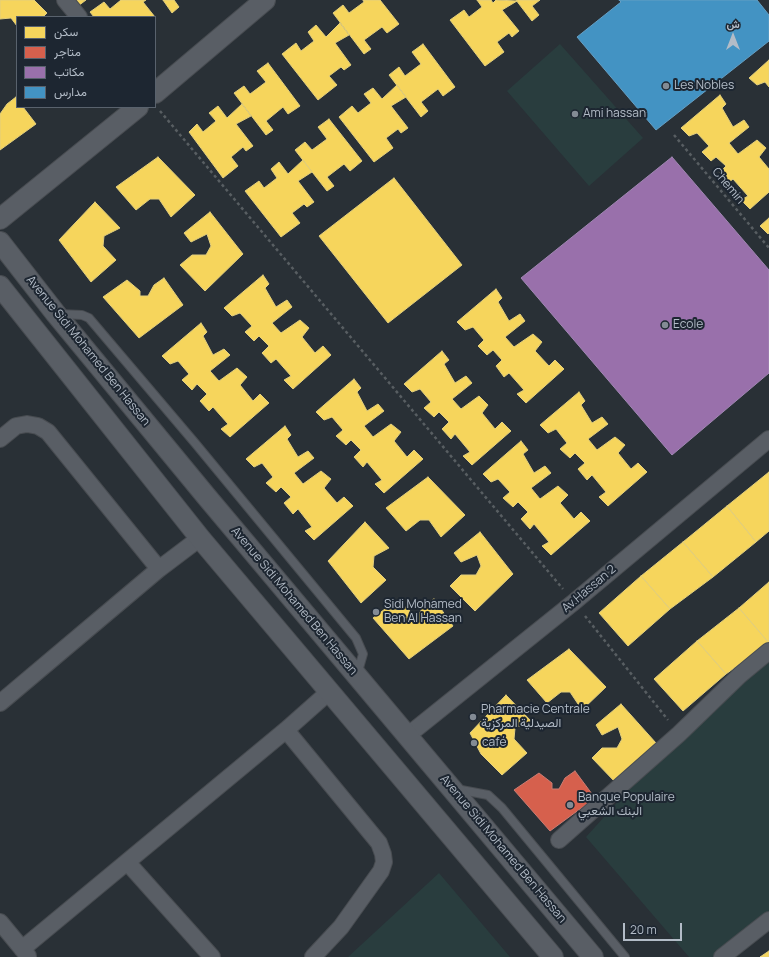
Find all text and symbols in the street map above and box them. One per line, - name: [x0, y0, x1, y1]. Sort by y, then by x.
- legend: [16, 16, 156, 108]
- north arrow: [713, 16, 753, 56]
- text: ش: [726, 16, 740, 31]
- text: سكن: [54, 23, 78, 40]
- text: متاجر: [54, 43, 81, 60]
- text: مكاتب: [54, 63, 85, 80]
- place label: Les Nobles: [674, 79, 734, 93]
- marker: Les Nobles: [661, 81, 671, 91]
- text: مدارس: [54, 83, 87, 100]
- place label: Ami hassan: [583, 107, 646, 121]
- marker: Ami hassan: [570, 109, 580, 119]
- street label: Chemin: [709, 165, 747, 207]
- street label: Avenue Sidi Mohamed Ben Hassan: [23, 273, 153, 429]
- place label: Ecole: [673, 318, 703, 332]
- marker: Ecole: [660, 320, 670, 330]
- street label: Avenue Sidi Mohamed Ben Hassan: [228, 524, 360, 678]
- street label: Av.Hassan 2: [559, 562, 619, 616]
- place label: Sidi Mohamed Ben Al Hassan: [384, 598, 462, 626]
- marker: Sidi Mohamed Ben Al Hassan: [371, 607, 381, 617]
- place label: Pharmacie Centrale الصيدلية المركزية: [481, 703, 590, 731]
- marker: Pharmacie Centrale الصيدلية المركزية: [468, 712, 478, 722]
- place label: café: [482, 736, 507, 750]
- marker: café: [469, 738, 479, 748]
- street label: Avenue Sidi Mohamed Ben Hassan: [437, 772, 569, 926]
- place label: Banque Populaire البنك الشعبي: [578, 791, 675, 819]
- marker: Banque Populaire البنك الشعبي: [565, 800, 575, 810]
- scale bar: [625, 915, 684, 941]
- text: 20 m: [630, 921, 657, 938]

